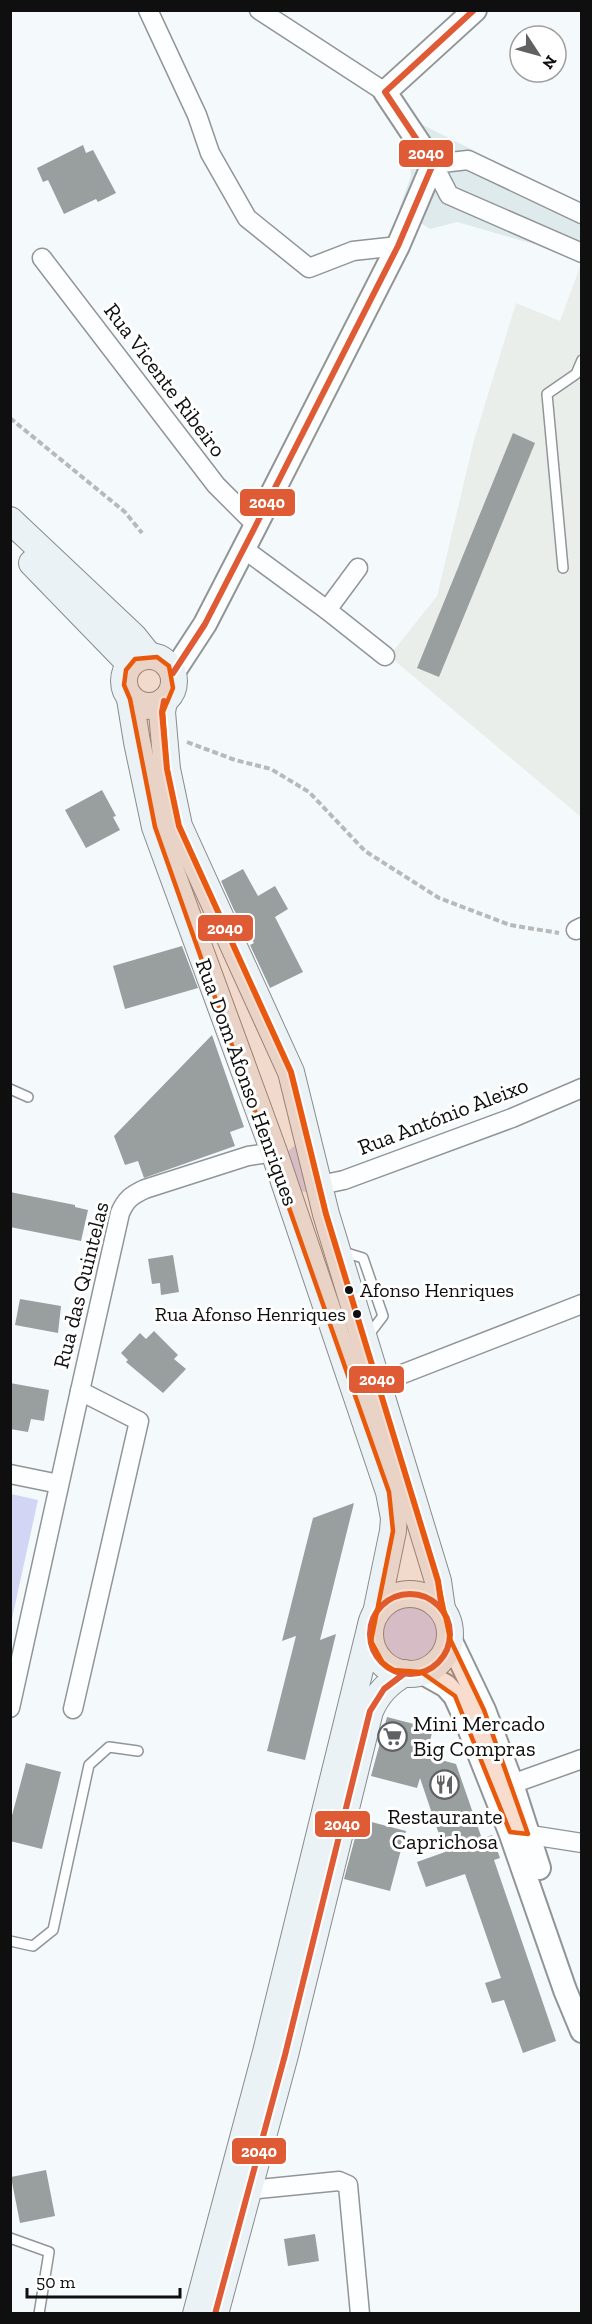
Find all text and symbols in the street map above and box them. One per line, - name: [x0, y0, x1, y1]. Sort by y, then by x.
- north arrow: [508, 24, 568, 84]
- text: N: [538, 52, 561, 73]
- line badge: 2040: [398, 139, 454, 168]
- text: 2040: [408, 144, 444, 163]
- street label: Rua Vicente Ribeiro: [98, 298, 232, 462]
- line badge: 2040: [239, 488, 296, 517]
- text: 2040: [249, 493, 285, 512]
- line badge: 2040: [197, 914, 254, 942]
- text: 2040: [207, 919, 243, 938]
- street label: Rua Dom Afonso Henriques: [190, 955, 304, 1209]
- street label: Rua António Aleixo: [354, 1071, 532, 1161]
- street label: Rua das Quintelas: [47, 1199, 115, 1371]
- place label: Afonso Henriques: [360, 1278, 514, 1302]
- marker: Afonso Henriques: [343, 1284, 355, 1296]
- place label: Rua Afonso Henriques: [155, 1302, 346, 1326]
- marker: Rua Afonso Henriques: [351, 1308, 363, 1320]
- line badge: 2040: [348, 1365, 405, 1394]
- text: 2040: [359, 1370, 395, 1389]
- place label: Mini Mercado Big Compras: [413, 1710, 545, 1762]
- supermarket icon: Mini Mercado Big Compras: [376, 1720, 408, 1752]
- restaurant icon: Restaurante Caprichosa: [429, 1768, 461, 1800]
- place label: Restaurante Caprichosa: [387, 1803, 503, 1855]
- line badge: 2040: [314, 1810, 371, 1838]
- text: 2040: [324, 1815, 360, 1834]
- line badge: 2040: [231, 2137, 287, 2165]
- text: 2040: [241, 2142, 277, 2161]
- scale bar: [27, 2261, 180, 2299]
- text: 50 m: [36, 2271, 76, 2293]

